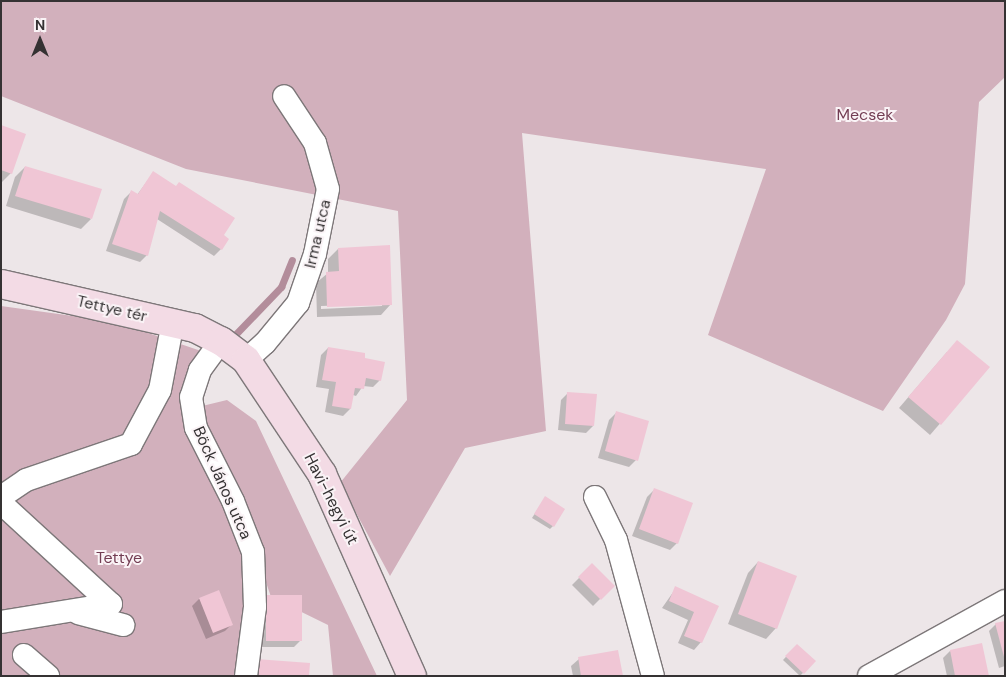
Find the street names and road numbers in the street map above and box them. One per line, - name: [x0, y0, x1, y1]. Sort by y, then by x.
- street label: Irma utca: [301, 198, 335, 270]
- street label: Tettye tér: [75, 292, 149, 326]
- street label: Böck János utca: [189, 424, 255, 542]
- street label: Havi-hegyi út: [300, 450, 362, 548]

